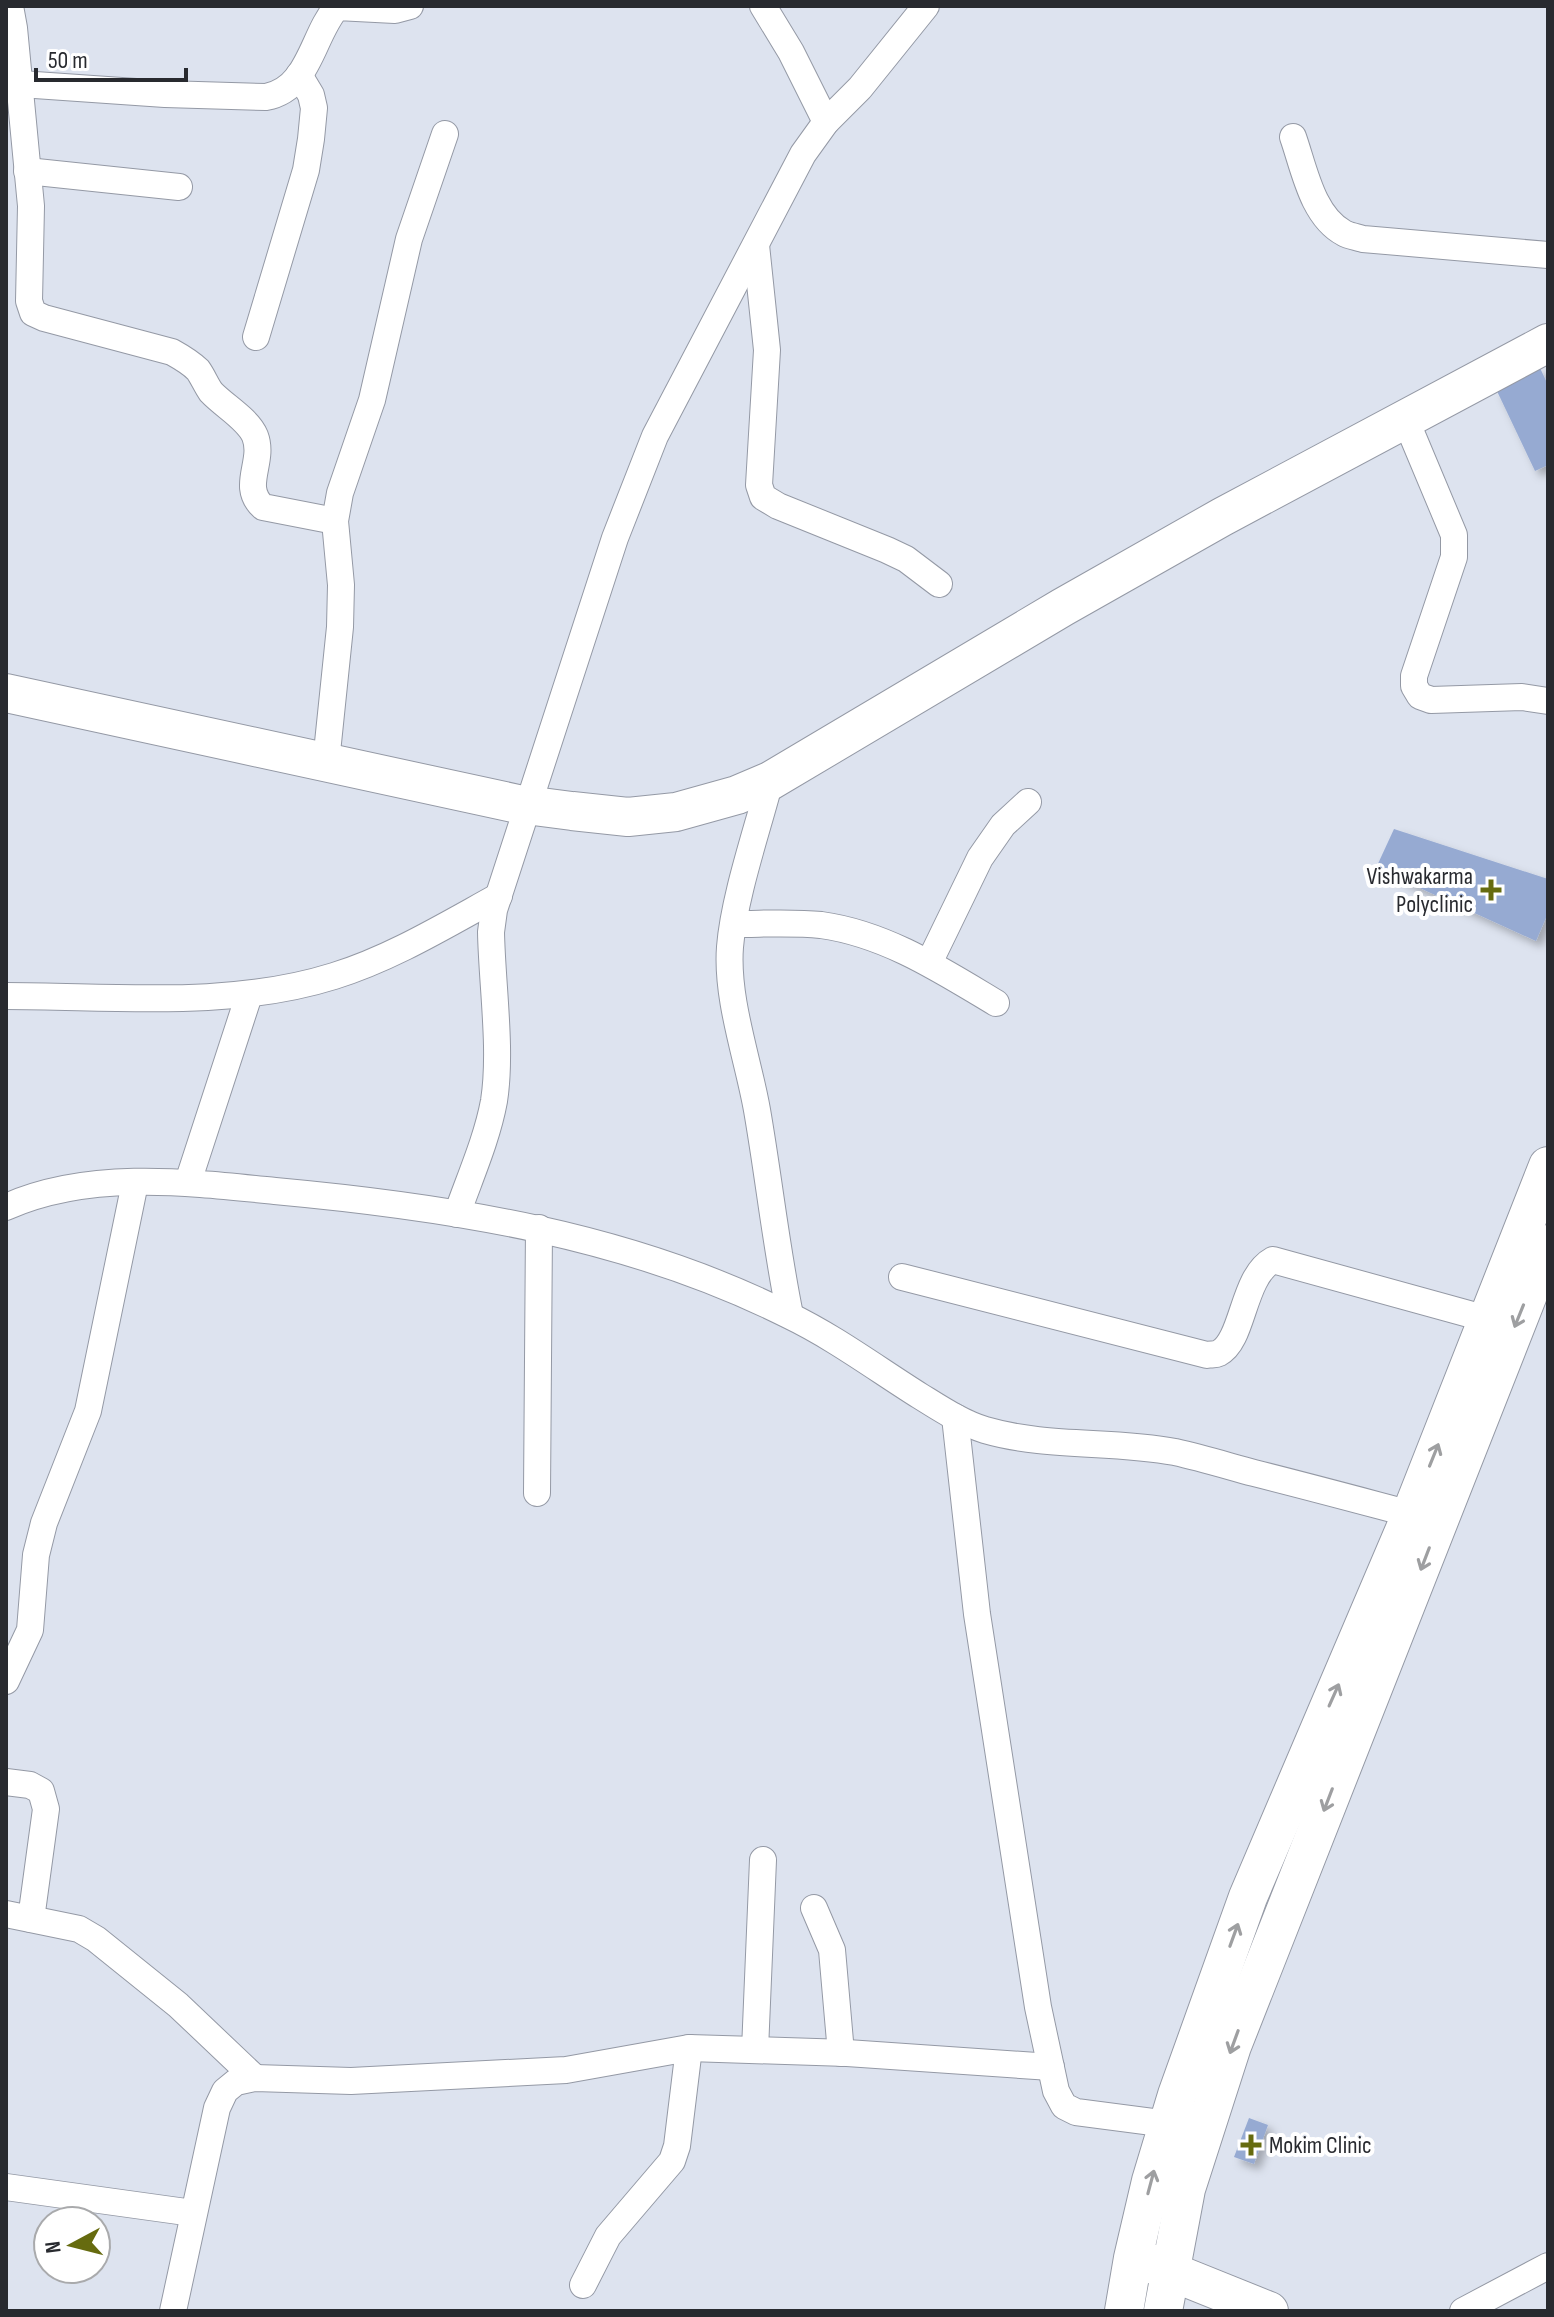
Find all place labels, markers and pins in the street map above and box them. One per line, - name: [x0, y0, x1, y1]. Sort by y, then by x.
- place label: Vishwakarma Polyclinic: [1367, 862, 1473, 919]
- marker: Vishwakarma Polyclinic: [1480, 879, 1502, 901]
- place label: Mokim Clinic: [1269, 2131, 1371, 2160]
- marker: Mokim Clinic: [1240, 2134, 1262, 2156]

